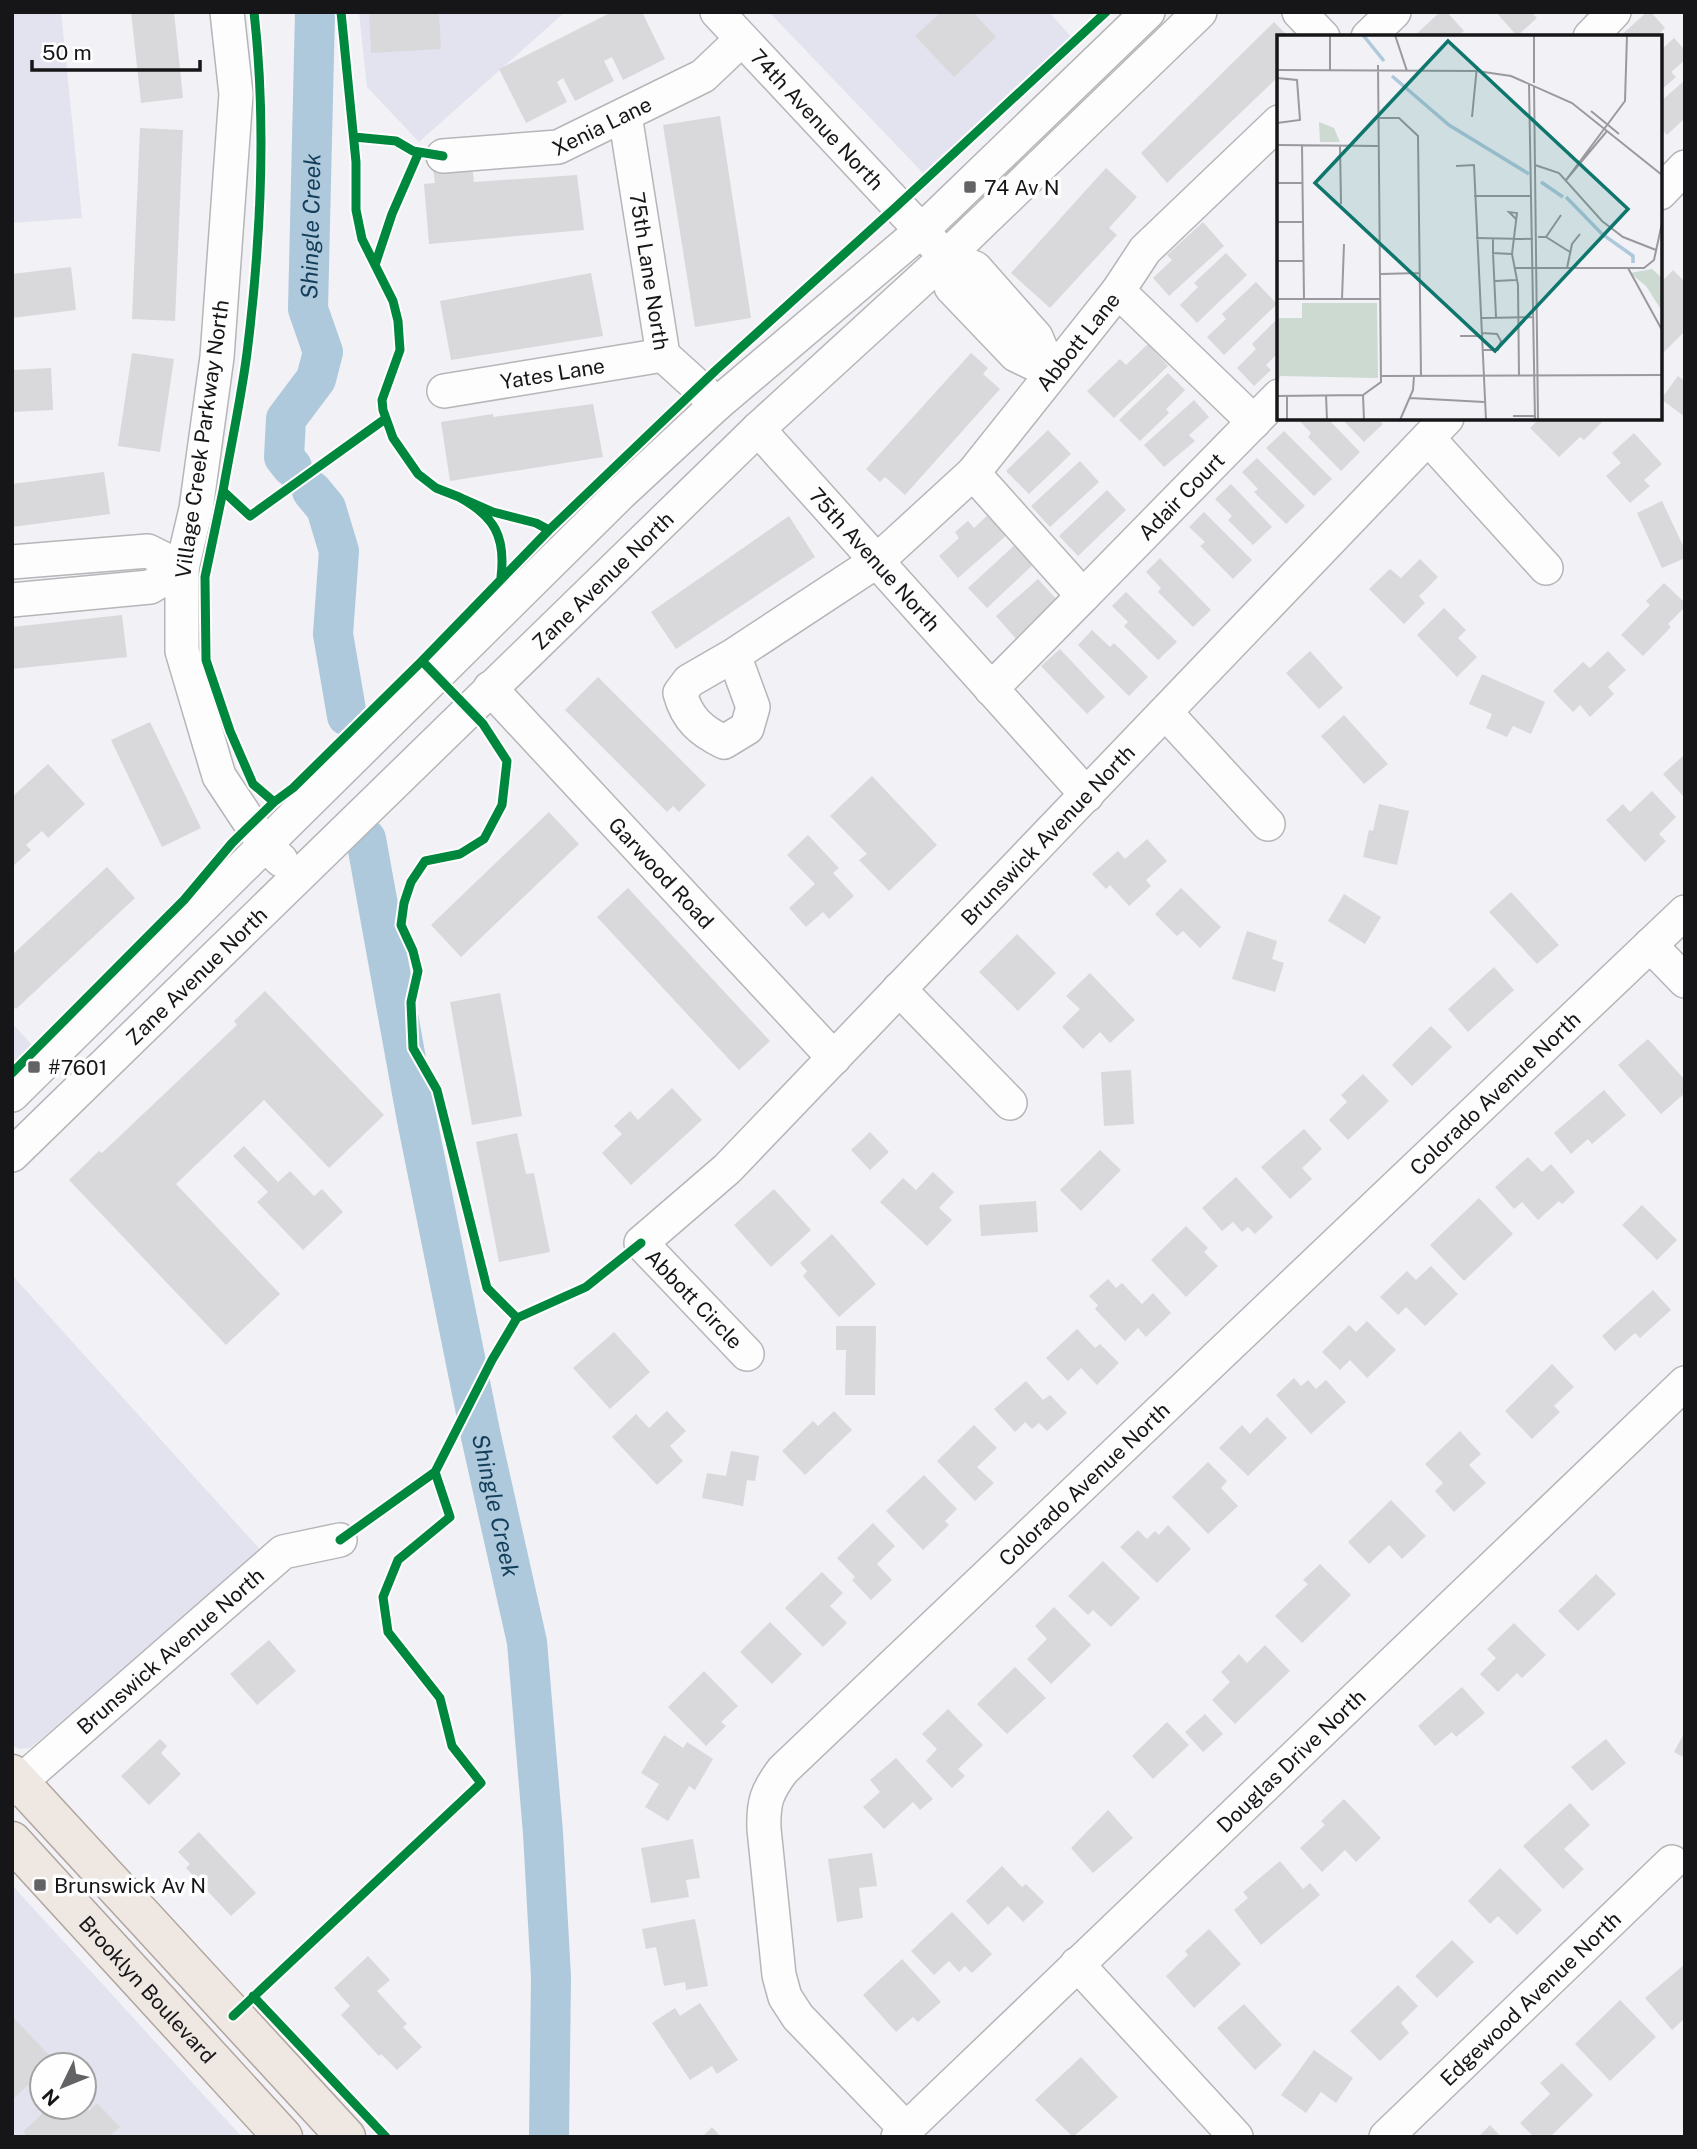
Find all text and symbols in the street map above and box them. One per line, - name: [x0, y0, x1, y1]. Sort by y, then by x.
- scale bar: [32, 28, 200, 72]
- inset map: [1277, 35, 1662, 420]
- text: 50 m: [42, 40, 92, 65]
- street label: 74th Avenue North: [746, 44, 889, 195]
- street label: Xenia Lane: [548, 91, 655, 160]
- water label: Shingle Creek: [295, 152, 325, 300]
- place label: 74 Av N: [984, 175, 1059, 200]
- marker: 74 Av N: [962, 179, 978, 195]
- street label: 75th Lane North: [625, 190, 675, 352]
- street label: Abbott Lane: [1031, 287, 1125, 396]
- street label: Village Creek Parkway North: [170, 298, 234, 580]
- street label: Yates Lane: [499, 352, 607, 394]
- street label: Adair Court: [1133, 447, 1229, 545]
- street label: 75th Avenue North: [804, 482, 946, 636]
- street label: Zane Avenue North: [527, 506, 678, 655]
- street label: Brunswick Avenue North: [955, 739, 1140, 930]
- street label: Garwood Road: [604, 812, 719, 933]
- street label: Zane Avenue North: [120, 902, 272, 1050]
- street label: Colorado Avenue North: [1404, 1006, 1585, 1180]
- place label: #7601: [48, 1055, 107, 1080]
- marker: #7601: [26, 1059, 42, 1075]
- street label: Abbott Circle: [640, 1244, 748, 1354]
- street label: Colorado Avenue North: [993, 1397, 1174, 1571]
- water label: Shingle Creek: [467, 1431, 526, 1580]
- street label: Brunswick Avenue North: [72, 1562, 269, 1739]
- street label: Douglas Drive North: [1211, 1684, 1370, 1838]
- place label: Brunswick Av N: [54, 1873, 206, 1898]
- marker: Brunswick Av N: [32, 1877, 48, 1893]
- street label: Edgewood Avenue North: [1435, 1906, 1625, 2091]
- street label: Brooklyn Boulevard: [74, 1911, 221, 2068]
- north arrow: [28, 2051, 98, 2121]
- text: N: [37, 2085, 64, 2111]

